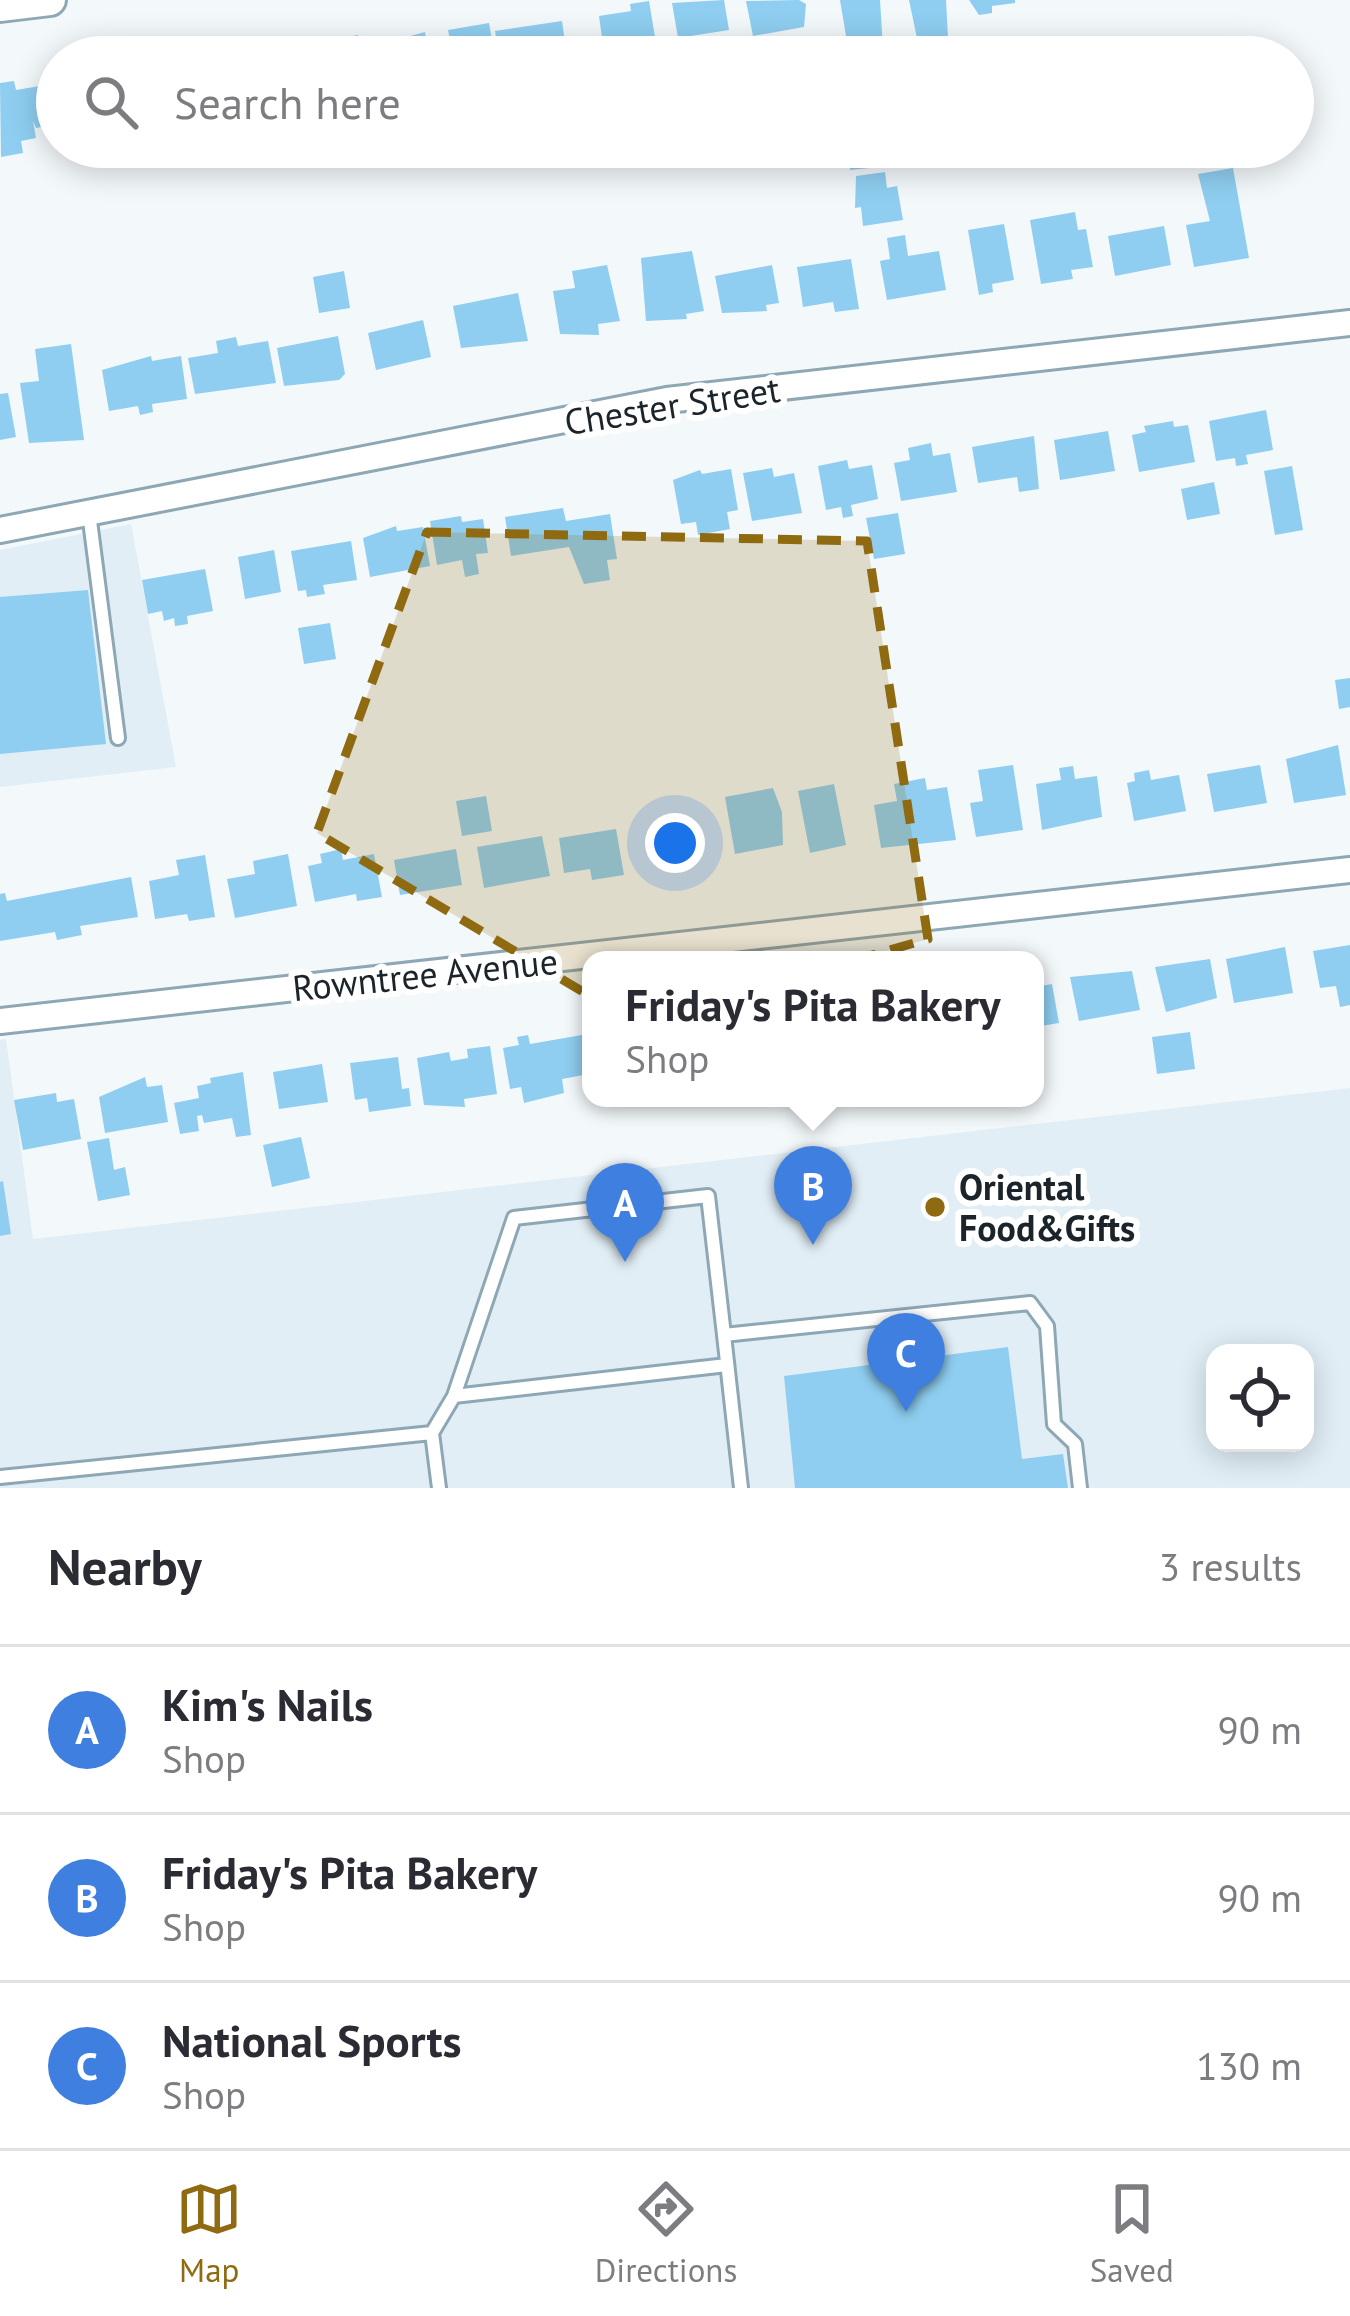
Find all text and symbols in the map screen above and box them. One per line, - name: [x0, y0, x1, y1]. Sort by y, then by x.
- search box: [36, 36, 1314, 168]
- icon: search: [78, 69, 144, 135]
- text: Search here: [174, 73, 401, 131]
- street label: Chester Street: [561, 365, 783, 445]
- your location: [645, 813, 705, 873]
- street label: Rowntree Avenue: [290, 937, 560, 1011]
- popup: [582, 951, 1044, 1107]
- text: Friday's Pita Bakery: [625, 975, 1001, 1033]
- text: Shop: [625, 1033, 709, 1084]
- pin: B: [774, 1146, 852, 1245]
- pin: A: [586, 1163, 664, 1262]
- place label: Oriental Food&Gifts: [959, 1163, 1135, 1251]
- marker: Oriental Food&Gifts: [922, 1194, 948, 1220]
- pin: C: [867, 1313, 945, 1412]
- map controls: [1206, 1344, 1314, 1452]
- button: locate: [1206, 1344, 1314, 1452]
- text: Nearby: [48, 1533, 202, 1599]
- text: 3 results: [1159, 1541, 1302, 1592]
- text: Kim's Nails: [162, 1675, 373, 1733]
- text: A: [75, 1704, 99, 1755]
- text: 90 m: [1217, 1704, 1302, 1755]
- text: Shop: [162, 1733, 246, 1784]
- text: Friday's Pita Bakery: [162, 1843, 537, 1901]
- text: B: [75, 1872, 99, 1923]
- text: 90 m: [1217, 1872, 1302, 1923]
- text: Shop: [162, 1901, 246, 1952]
- text: National Sports: [162, 2011, 461, 2069]
- text: C: [76, 2040, 98, 2091]
- text: 130 m: [1196, 2040, 1302, 2091]
- text: Shop: [162, 2069, 246, 2120]
- tab: Map: [176, 2176, 242, 2291]
- tab: Directions: [595, 2176, 737, 2291]
- tab: Saved: [1090, 2176, 1174, 2291]

